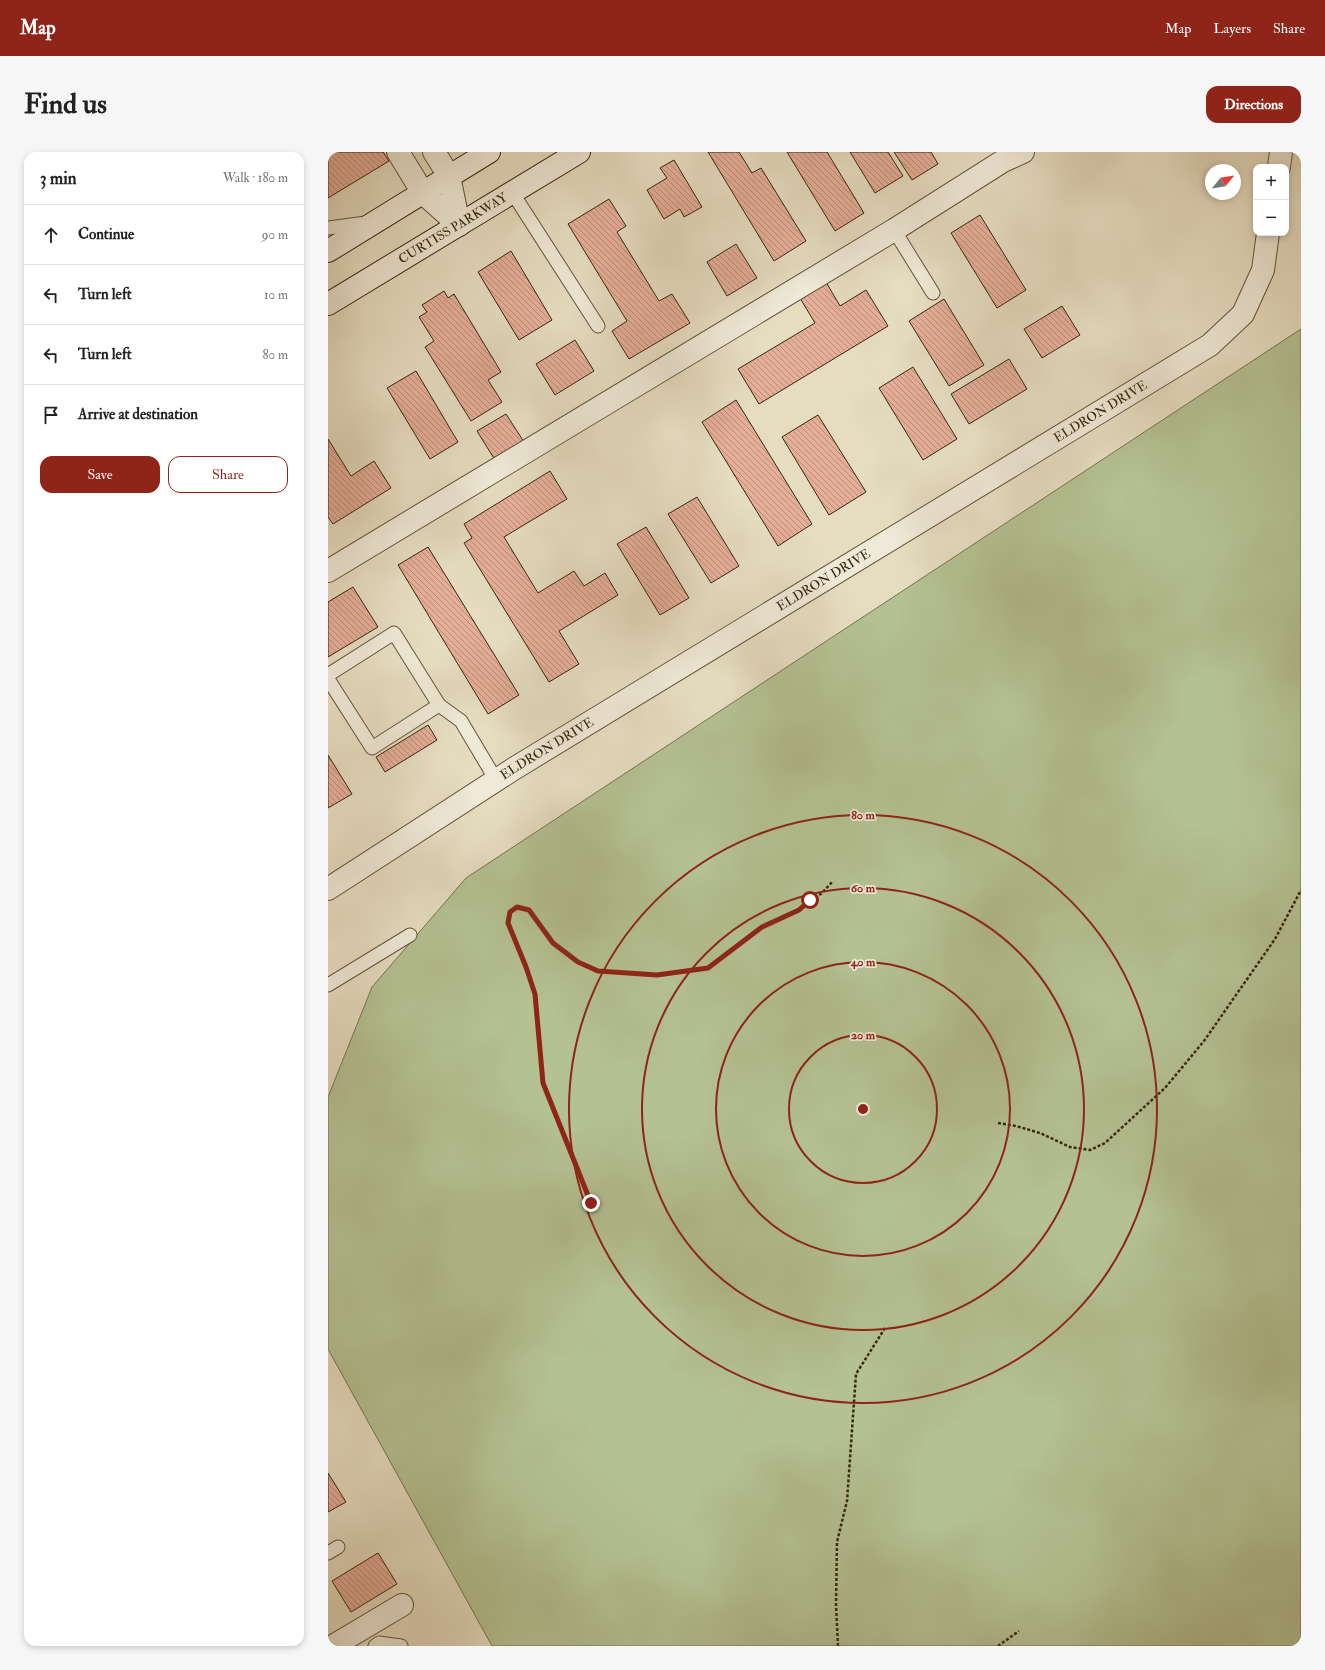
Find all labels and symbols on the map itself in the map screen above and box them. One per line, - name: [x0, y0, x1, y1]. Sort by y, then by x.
- north arrow: [1205, 164, 1241, 200]
- street label: CURTISS PARKWAY: [395, 189, 511, 267]
- street label: ELDRON DRIVE: [1051, 377, 1150, 446]
- street label: ELDRON DRIVE: [774, 546, 873, 615]
- street label: ELDRON DRIVE: [497, 714, 597, 783]
- text: 80 m: [851, 808, 875, 823]
- text: 60 m: [851, 881, 876, 896]
- route start: [801, 891, 819, 909]
- text: 40 m: [850, 955, 876, 970]
- text: 20 m: [851, 1028, 876, 1043]
- centre of rings: [856, 1102, 870, 1116]
- route end: [582, 1194, 600, 1212]

